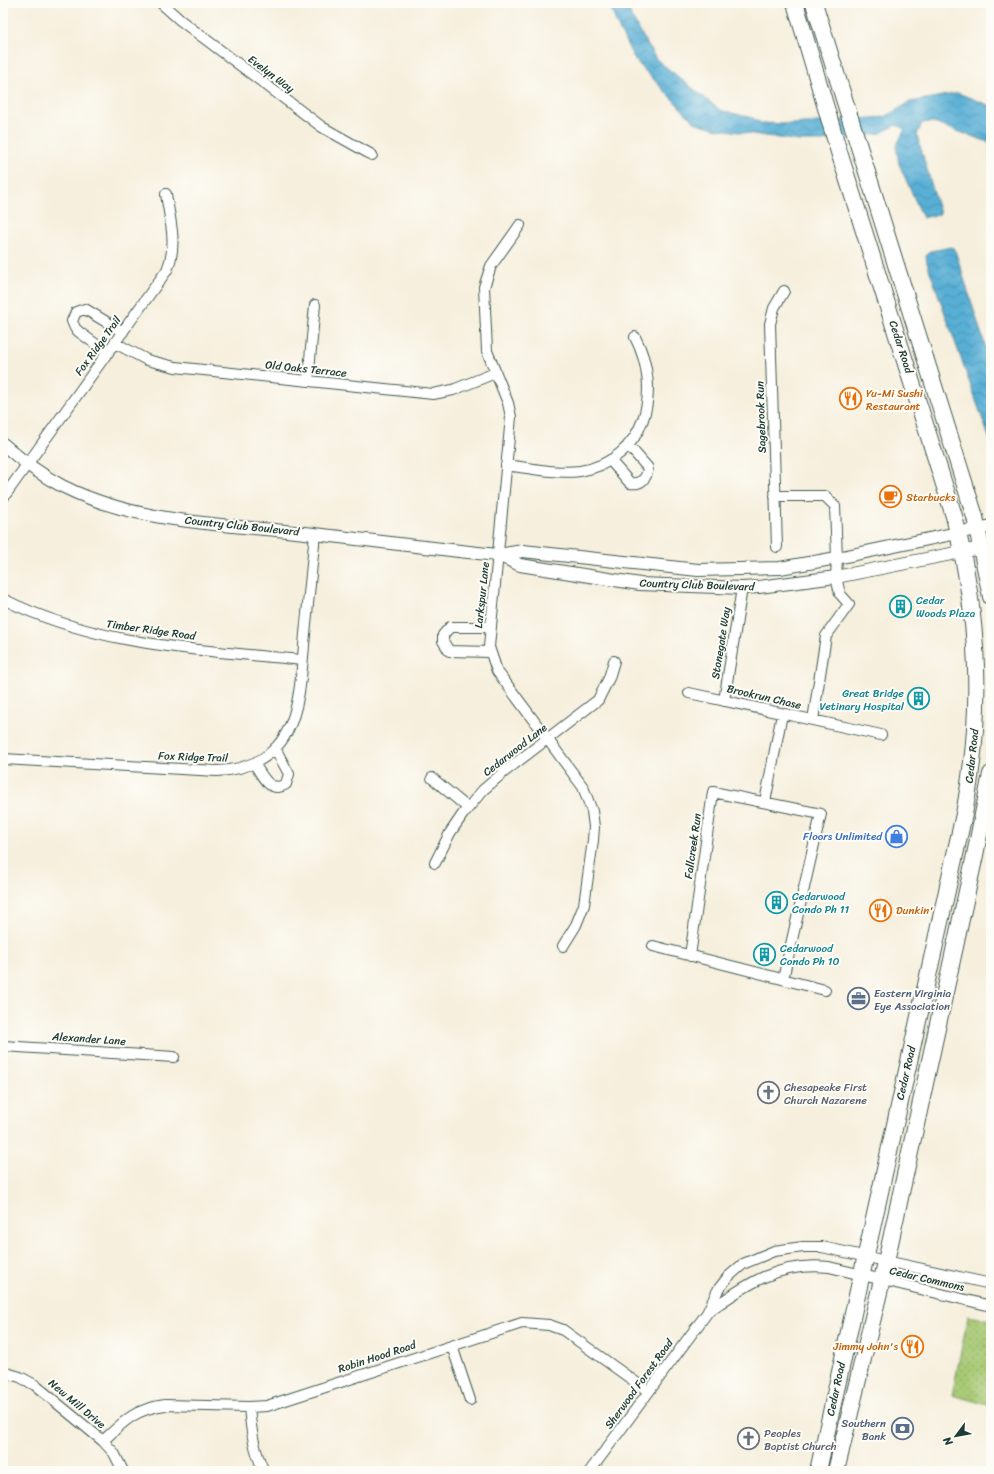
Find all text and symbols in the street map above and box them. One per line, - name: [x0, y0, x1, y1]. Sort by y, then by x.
- street label: Evelyn Way: [244, 50, 299, 98]
- street label: Fox Ridge Trail: [70, 311, 127, 380]
- street label: Cedar Road: [884, 318, 919, 377]
- street label: Old Oaks Terrace: [264, 355, 348, 383]
- street label: Sagebrook Run: [750, 380, 772, 453]
- place label: Yu-Mi Sushi Restaurant: [866, 384, 924, 416]
- restaurant icon: Yu-Mi Sushi Restaurant: [838, 386, 864, 412]
- cafe icon: Starbucks: [878, 484, 904, 510]
- place label: Starbucks: [906, 488, 956, 507]
- street label: Country Club Boulevard: [184, 511, 301, 542]
- street label: Larkspur Lane: [469, 560, 495, 629]
- street label: Country Club Boulevard: [639, 573, 756, 597]
- place label: Cedar Woods Plaza: [916, 591, 976, 623]
- building icon: Cedar Woods Plaza: [887, 593, 913, 619]
- street label: Stonegate Way: [706, 605, 736, 681]
- street label: Timber Ridge Road: [105, 614, 198, 646]
- street label: Brookrun Chase: [725, 679, 803, 715]
- place label: Great Bridge Vetinary Hospital: [820, 684, 905, 716]
- building icon: Great Bridge Vetinary Hospital: [906, 686, 932, 712]
- street label: Cedarwood Lane: [479, 718, 552, 781]
- street label: Cedar Road: [960, 727, 984, 784]
- street label: Fox Ridge Trail: [158, 746, 229, 768]
- street label: Fallcreek Run: [679, 812, 707, 880]
- shop icon: Floors Unlimited: [884, 823, 910, 849]
- place label: Floors Unlimited: [803, 827, 883, 846]
- place label: Cedarwood Condo Ph 11: [792, 887, 849, 919]
- building icon: Cedarwood Condo Ph 11: [763, 889, 789, 915]
- restaurant icon: Dunkin': [868, 897, 894, 923]
- place label: Dunkin': [896, 901, 933, 920]
- place label: Cedarwood Condo Ph 10: [780, 939, 839, 971]
- building icon: Cedarwood Condo Ph 10: [752, 941, 778, 967]
- place label: Eastern Virginia Eye Association: [874, 984, 951, 1016]
- office icon: Eastern Virginia Eye Association: [846, 986, 872, 1012]
- street label: Alexander Lane: [51, 1027, 127, 1051]
- street label: Cedar Road: [891, 1043, 922, 1102]
- place label: Chesapeake First Church Nazarene: [784, 1078, 867, 1110]
- church icon: Chesapeake First Church Nazarene: [755, 1080, 781, 1106]
- street label: Cedar Commons: [888, 1261, 967, 1297]
- restaurant icon: Jimmy John's: [900, 1333, 926, 1359]
- street label: Sherwood Forest Road: [600, 1334, 679, 1433]
- street label: Robin Hood Road: [336, 1335, 420, 1379]
- place label: Jimmy John's: [832, 1337, 898, 1356]
- street label: Cedar Road: [821, 1359, 851, 1418]
- street label: New Mill Drive: [44, 1374, 110, 1434]
- place label: Southern Bank: [841, 1414, 886, 1446]
- bank icon: Southern Bank: [889, 1416, 915, 1442]
- north arrow: [936, 1416, 976, 1456]
- place label: Peoples Baptist Church: [764, 1424, 837, 1456]
- church icon: Peoples Baptist Church: [736, 1426, 762, 1452]
- text: N: [938, 1432, 959, 1450]

